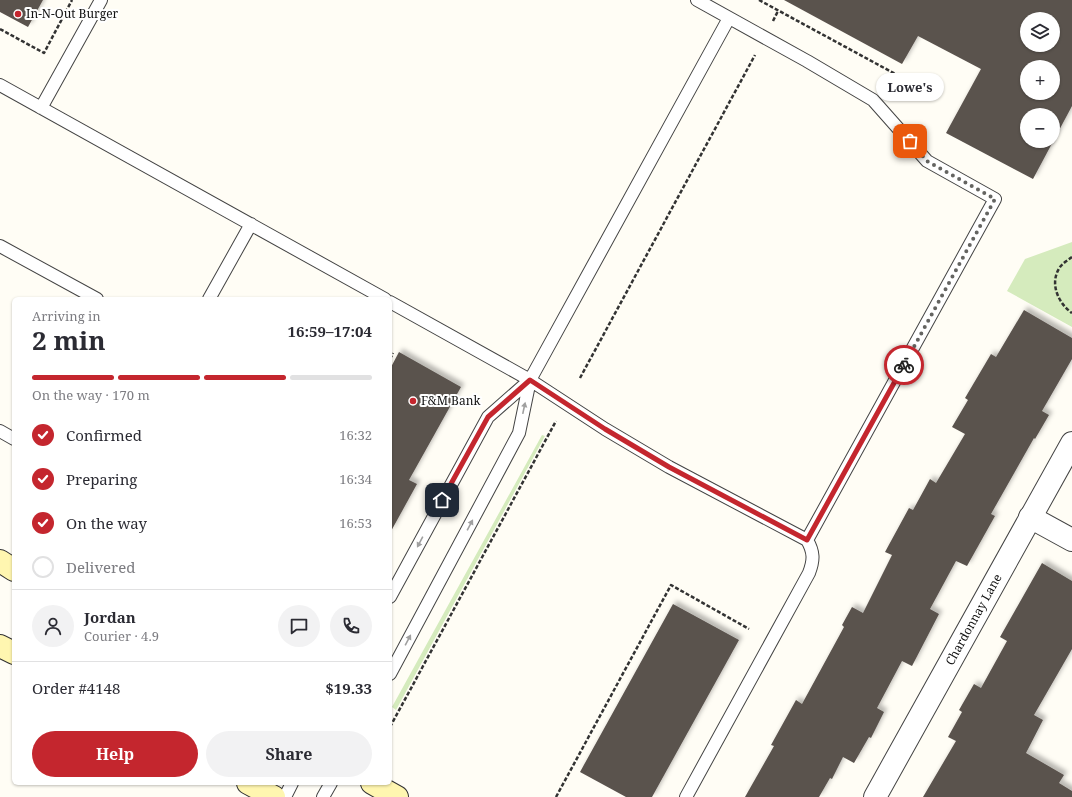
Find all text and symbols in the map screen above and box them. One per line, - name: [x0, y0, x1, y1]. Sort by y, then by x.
- place label: In-N-Out Burger: [26, 5, 119, 22]
- marker: In-N-Out Burger: [13, 9, 23, 19]
- map controls: [1020, 12, 1060, 148]
- button: layers: [1020, 12, 1060, 52]
- button: +: [1020, 60, 1060, 100]
- callout: Lowe's: [876, 73, 944, 101]
- text: Lowe's: [887, 78, 933, 96]
- button: −: [1020, 108, 1060, 148]
- pin: [893, 124, 927, 158]
- icon: bag: [899, 130, 921, 152]
- text: Arriving in: [32, 307, 101, 325]
- text: 16:59–17:04: [288, 321, 372, 341]
- text: 2 min: [32, 322, 106, 358]
- courier: [884, 345, 924, 385]
- icon: bike: [893, 354, 915, 376]
- text: On the way · 170 m: [32, 386, 150, 404]
- place label: F&M Bank: [421, 392, 481, 409]
- marker: F&M Bank: [408, 396, 418, 406]
- one-way arrow: [522, 402, 528, 414]
- icon: check: [32, 424, 54, 446]
- text: Confirmed: [66, 425, 142, 445]
- text: 16:32: [339, 426, 372, 444]
- icon: check: [32, 468, 54, 490]
- text: Preparing: [66, 469, 137, 489]
- text: 16:34: [339, 470, 372, 488]
- pin: [425, 483, 459, 517]
- icon: home: [431, 489, 453, 511]
- icon: check: [32, 512, 54, 534]
- text: On the way: [66, 513, 147, 533]
- text: 16:53: [339, 514, 372, 532]
- one-way arrow: [466, 520, 473, 531]
- one-way arrow: [417, 536, 423, 548]
- text: Delivered: [66, 557, 135, 577]
- street label: Chardonnay Lane: [941, 571, 1006, 668]
- button: person: [32, 605, 74, 647]
- button: chat: [278, 605, 320, 647]
- button: phone: [330, 605, 372, 647]
- text: Jordan: [84, 607, 136, 627]
- text: Courier · 4.9: [84, 627, 159, 645]
- one-way arrow: [405, 634, 412, 646]
- text: Order #4148: [32, 678, 120, 698]
- text: $19.33: [325, 678, 372, 698]
- button: Help: [32, 731, 198, 777]
- button: Share: [206, 731, 372, 777]

